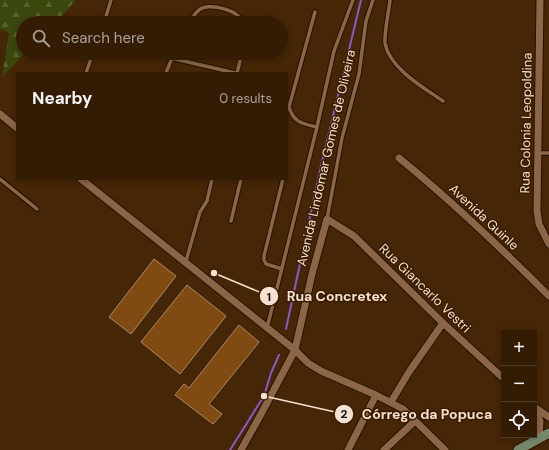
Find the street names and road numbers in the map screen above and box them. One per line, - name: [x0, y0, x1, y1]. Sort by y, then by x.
- street label: Avenida Lindomar Gomes de Oliveira: [293, 48, 359, 268]
- street label: Rua Colonia Leopoldina: [516, 53, 536, 193]
- street label: Avenida Guinle: [446, 180, 522, 254]
- street label: Rua Giancarlo Vestri: [376, 240, 474, 336]

